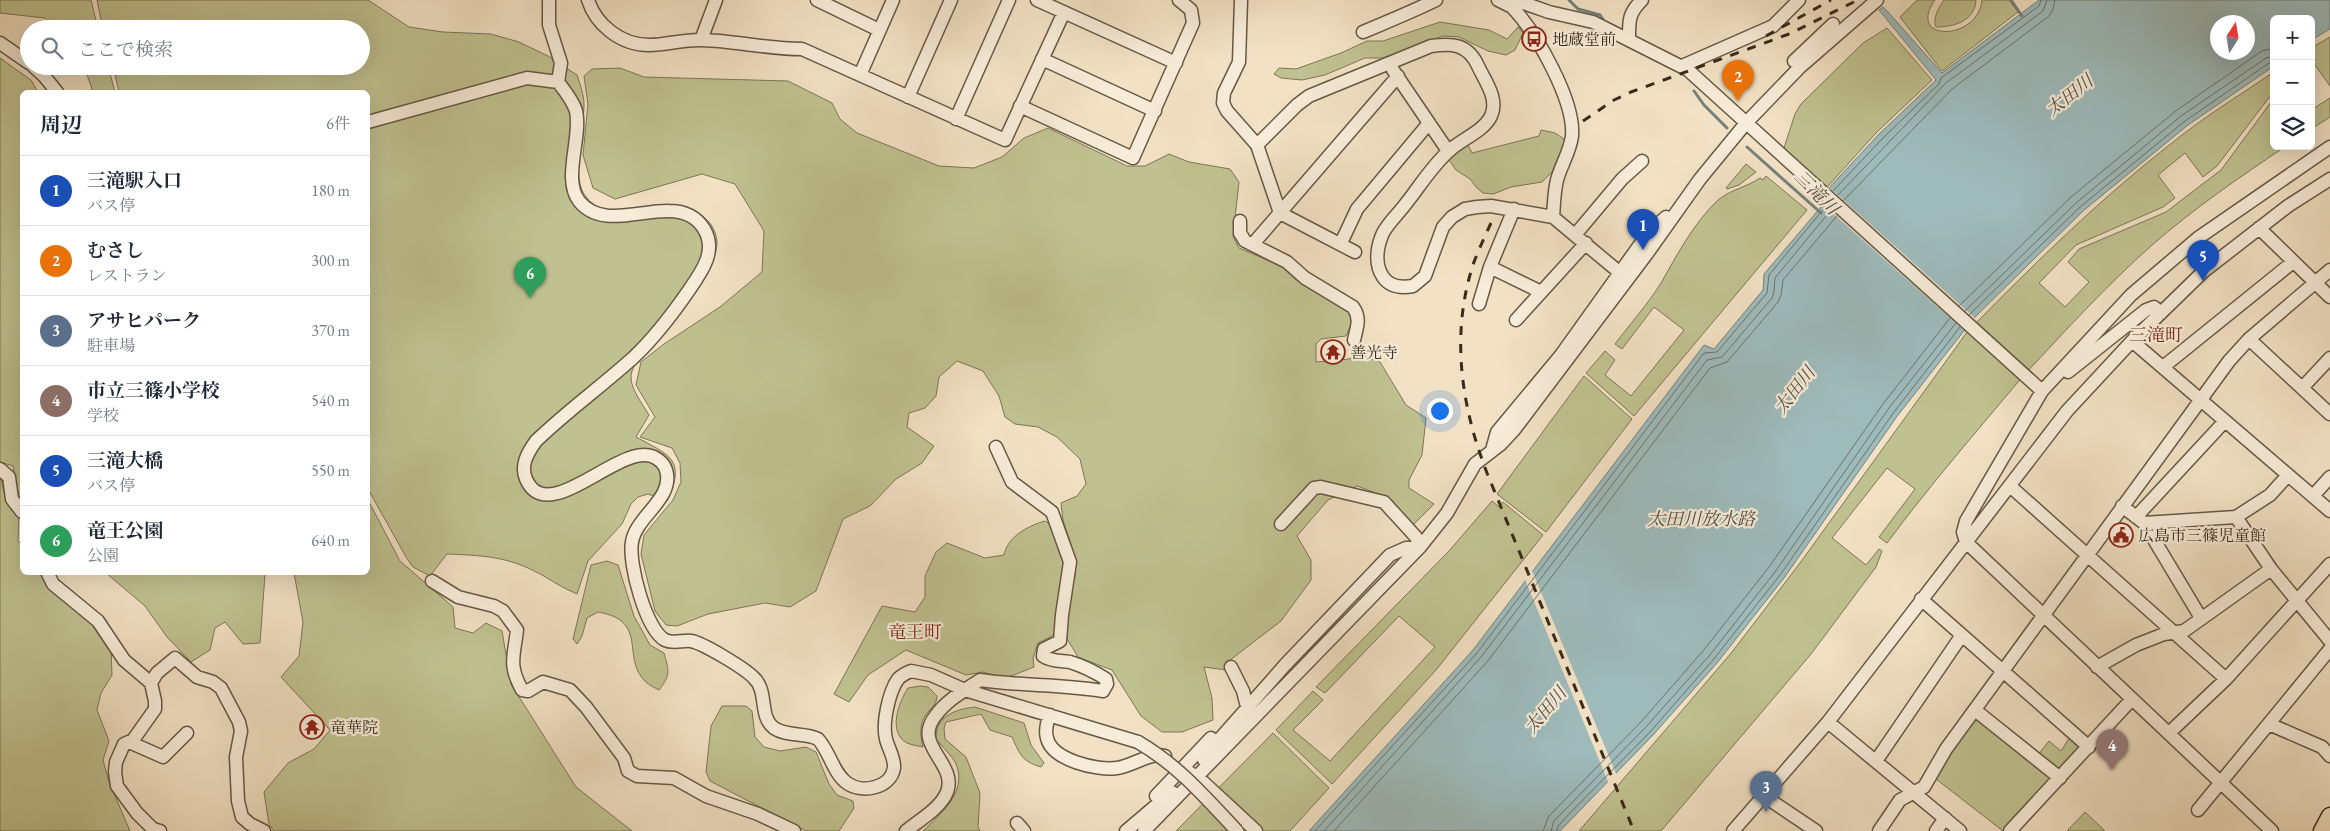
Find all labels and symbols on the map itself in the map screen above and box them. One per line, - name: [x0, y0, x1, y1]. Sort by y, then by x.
- north arrow: [2210, 15, 2255, 60]
- bus stop icon: 地蔵堂前: [1521, 26, 1547, 52]
- place label: 地蔵堂前: [1552, 29, 1616, 50]
- pin: 2: [1722, 60, 1754, 101]
- water label: 太田川: [2041, 68, 2099, 121]
- water label: 三滝川: [1790, 165, 1846, 221]
- pin: 1: [1627, 209, 1659, 250]
- pin: 5: [2187, 240, 2219, 281]
- pin: 6: [514, 257, 546, 298]
- district label: 三滝町: [2129, 323, 2183, 346]
- temple icon: 善光寺: [1320, 339, 1346, 365]
- place label: 善光寺: [1350, 342, 1398, 363]
- water label: 太田川: [1768, 360, 1821, 418]
- your location: [1427, 398, 1453, 424]
- water label: 太田川放水路: [1647, 507, 1757, 530]
- public building icon: 広島市三篠児童館: [2108, 522, 2134, 548]
- place label: 広島市三篠児童館: [2138, 525, 2266, 546]
- district label: 竜王町: [888, 620, 942, 643]
- water label: 太田川: [1519, 680, 1572, 738]
- temple icon: 竜華院: [299, 714, 325, 740]
- place label: 竜華院: [330, 717, 378, 738]
- pin: 4: [2096, 729, 2128, 770]
- pin: 3: [1750, 771, 1782, 812]

